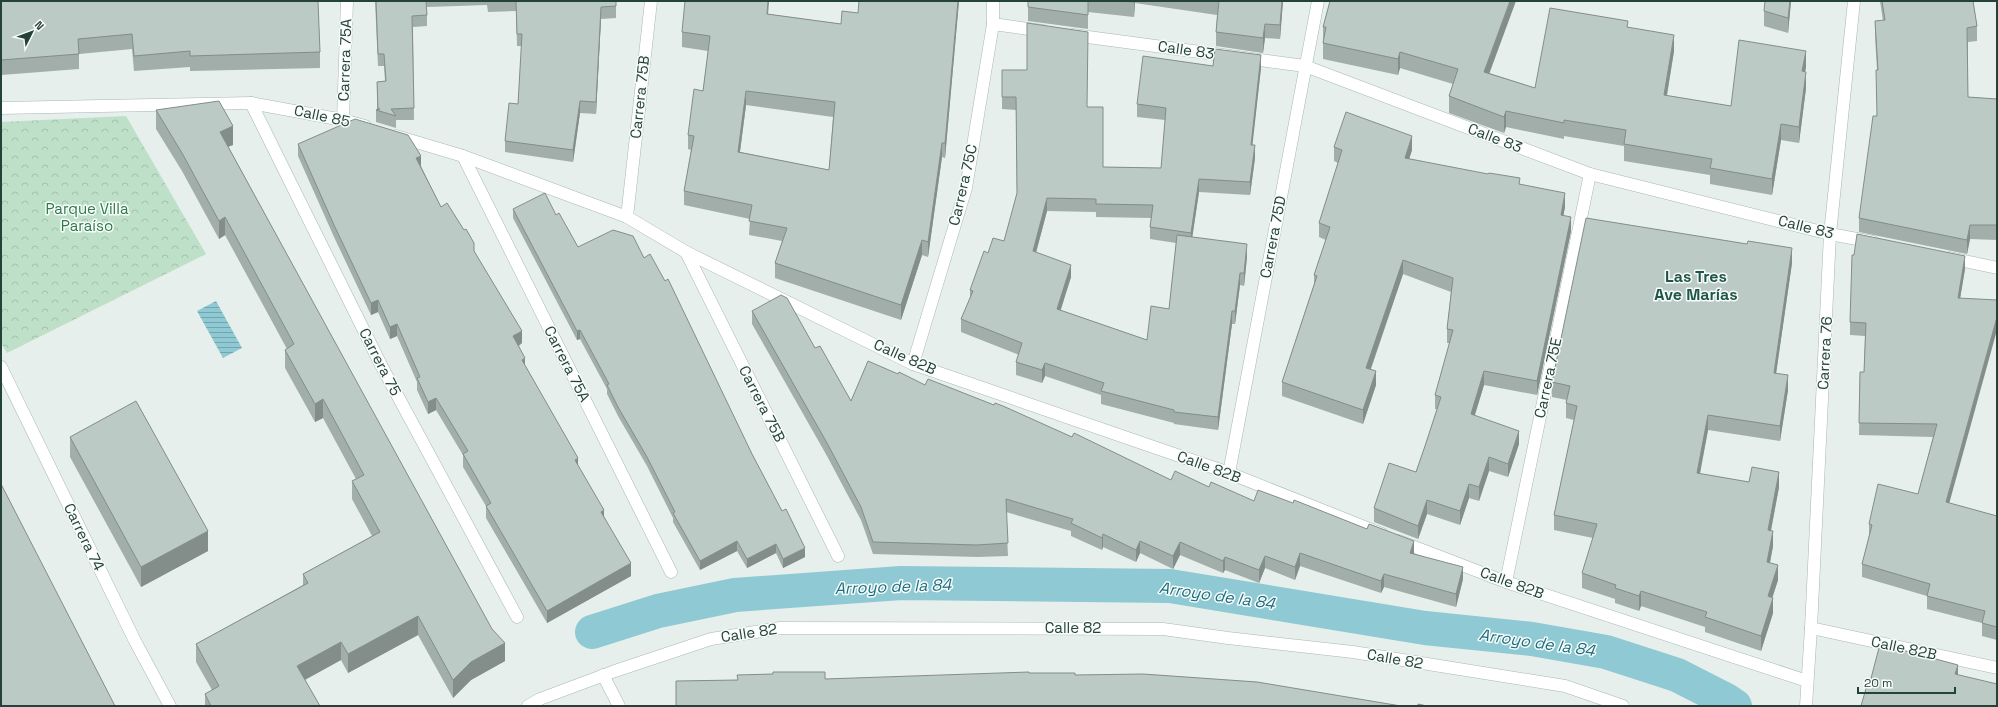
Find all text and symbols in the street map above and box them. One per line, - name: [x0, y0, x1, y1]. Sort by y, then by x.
- north arrow: [12, 12, 52, 52]
- text: N: [32, 18, 47, 33]
- street label: Carrera 75A: [334, 18, 355, 102]
- street label: Calle 83: [1157, 36, 1215, 63]
- street label: Carrera 75B: [626, 54, 653, 139]
- street label: Calle 85: [292, 100, 352, 131]
- street label: Calle 83: [1465, 118, 1525, 157]
- street label: Carrera 75C: [944, 142, 981, 228]
- street label: Carrera 75D: [1255, 194, 1290, 280]
- park label: Parque Villa Paraíso: [45, 199, 129, 235]
- street label: Calle 83: [1776, 210, 1836, 243]
- district label: Las Tres Ave Marías: [1654, 266, 1738, 305]
- street label: Carrera 76: [1813, 316, 1836, 390]
- street label: Carrera 75A: [540, 323, 595, 406]
- street label: Carrera 75: [355, 325, 406, 399]
- street label: Calle 82B: [871, 334, 940, 379]
- street label: Carrera 75E: [1530, 336, 1565, 420]
- street label: Carrera 75B: [735, 362, 790, 445]
- street label: Calle 82B: [1175, 446, 1244, 487]
- street label: Carrera 74: [60, 500, 109, 574]
- street label: Calle 82B: [1478, 562, 1547, 603]
- water label: Arroyo de la 84: [834, 574, 953, 599]
- water label: Arroyo de la 84: [1158, 577, 1277, 614]
- street label: Calle 82: [1045, 618, 1101, 637]
- street label: Calle 82: [719, 619, 778, 646]
- water label: Arroyo de la 84: [1478, 624, 1597, 661]
- street label: Calle 82B: [1870, 631, 1939, 664]
- street label: Calle 82: [1366, 644, 1425, 673]
- scale bar: [1858, 669, 1955, 695]
- text: 20 m: [1864, 675, 1892, 691]

